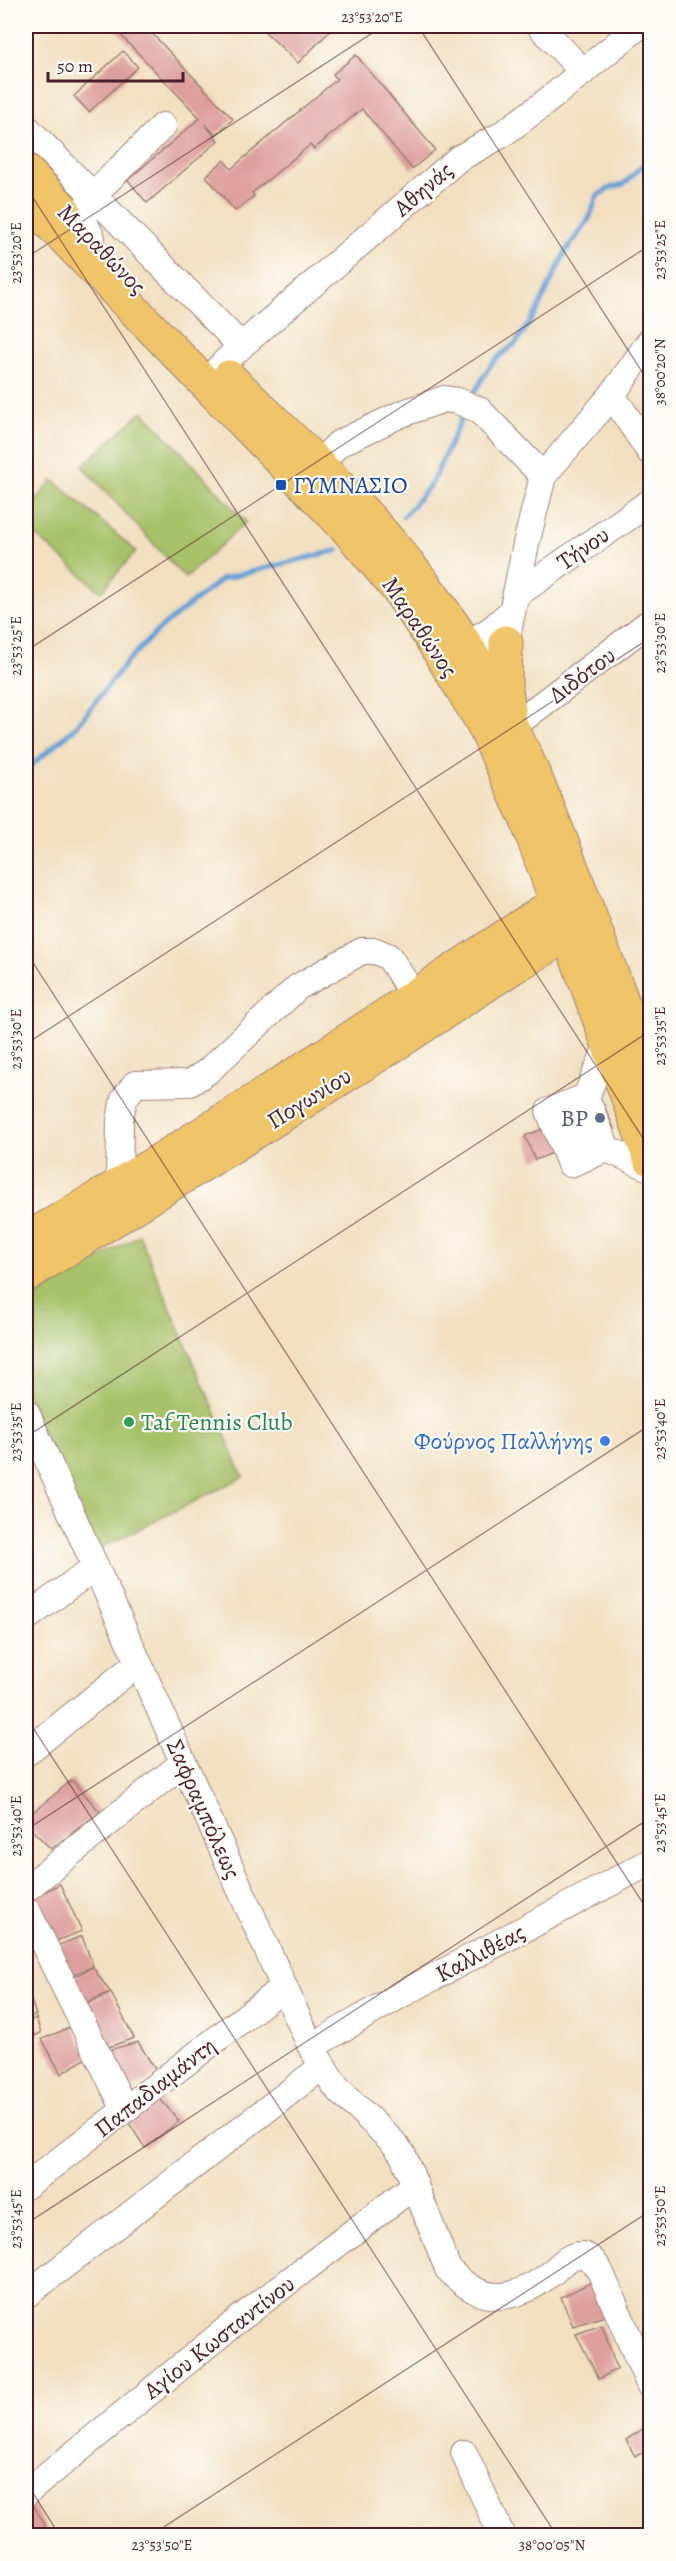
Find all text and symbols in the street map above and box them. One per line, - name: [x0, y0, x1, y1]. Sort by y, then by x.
- text: 23°53'20"E: [341, 7, 403, 27]
- scale bar: [48, 45, 183, 83]
- text: 50 m: [57, 54, 93, 78]
- street label: Αθηνάς: [386, 154, 459, 224]
- street label: Μαραθώνος: [51, 196, 153, 302]
- text: 23°53'25"E: [650, 220, 670, 280]
- text: 23°53'20"E: [6, 222, 26, 284]
- text: 38°00'20"N: [650, 338, 670, 406]
- place label: ΓΥΜΝΑΣΙΟ: [293, 469, 408, 501]
- marker: ΓΥΜΝΑΣΙΟ: [274, 478, 288, 492]
- street label: Τήνου: [550, 519, 616, 577]
- street label: Μαραθώνος: [375, 570, 465, 684]
- text: 23°53'30"E: [650, 613, 670, 673]
- text: 23°53'25"E: [6, 616, 26, 676]
- street label: Διδότου: [542, 639, 622, 711]
- text: 23°53'35"E: [650, 1006, 670, 1066]
- text: 23°53'30"E: [6, 1009, 26, 1069]
- street label: Πογωνίου: [261, 1060, 357, 1136]
- place label: BP: [560, 1102, 588, 1134]
- marker: BP: [593, 1111, 607, 1125]
- text: 23°53'40"E: [650, 1398, 670, 1460]
- text: 23°53'35"E: [6, 1402, 26, 1462]
- place label: Taf Tennis Club: [141, 1406, 293, 1438]
- marker: Taf Tennis Club: [122, 1415, 136, 1429]
- place label: Φούρνος Παλλήνης: [414, 1425, 593, 1457]
- marker: Φούρνος Παλλήνης: [598, 1434, 612, 1448]
- street label: Σαφραμπόλεως: [159, 1734, 249, 1884]
- text: 23°53'45"E: [650, 1793, 670, 1853]
- text: 23°53'40"E: [6, 1795, 26, 1857]
- street label: Καλλιθέας: [430, 1916, 530, 1990]
- street label: Παπαδιαμάντη: [88, 2029, 222, 2145]
- text: 23°53'50"E: [650, 2185, 670, 2247]
- text: 23°53'45"E: [6, 2189, 26, 2249]
- street label: Αγίου Κωσταντίνου: [136, 2268, 301, 2407]
- text: 23°53'50"E: [131, 2535, 193, 2555]
- text: 38°00'05"N: [519, 2535, 585, 2555]

